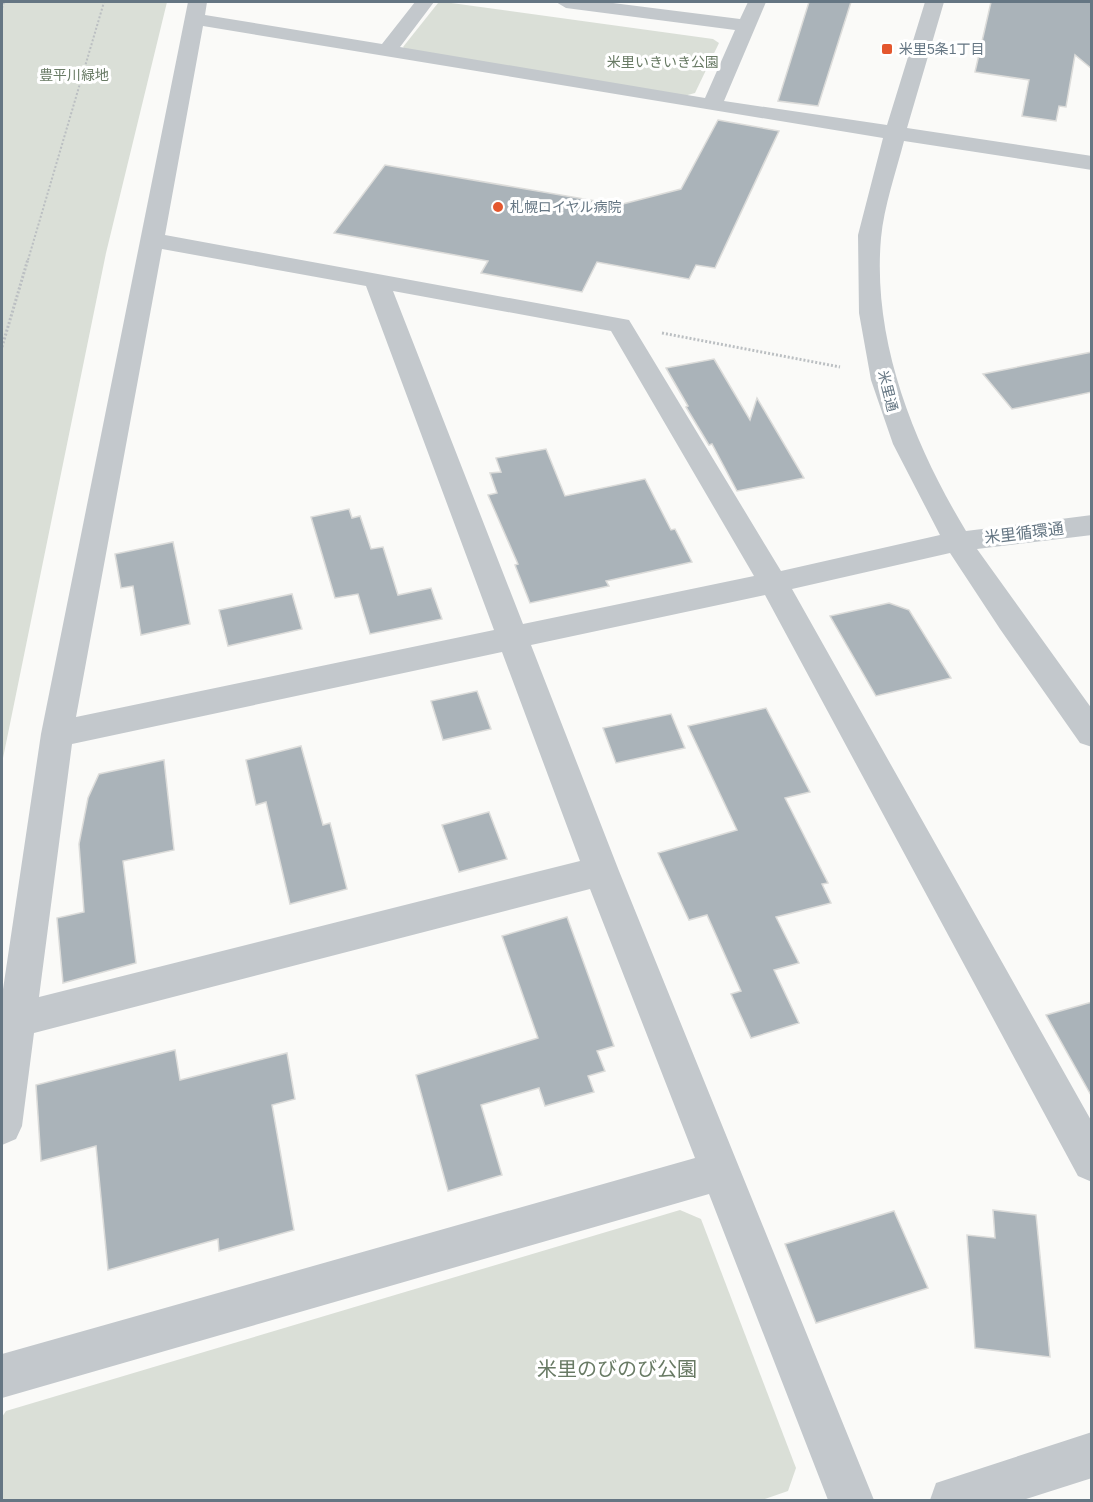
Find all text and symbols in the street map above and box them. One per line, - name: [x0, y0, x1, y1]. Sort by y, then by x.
- place label: 米里5条1丁目: [899, 41, 985, 57]
- marker: 米里5条1丁目: [880, 42, 894, 56]
- park label: 米里いきいき公園: [607, 54, 719, 70]
- park label: 豊平川緑地: [39, 67, 109, 83]
- place label: 札幌ロイヤル病院: [510, 199, 622, 215]
- marker: 札幌ロイヤル病院: [491, 200, 505, 214]
- street label: 米里通: [875, 369, 901, 413]
- street label: 米里循環通: [983, 520, 1065, 546]
- park label: 米里のびのび公園: [537, 1358, 697, 1380]

